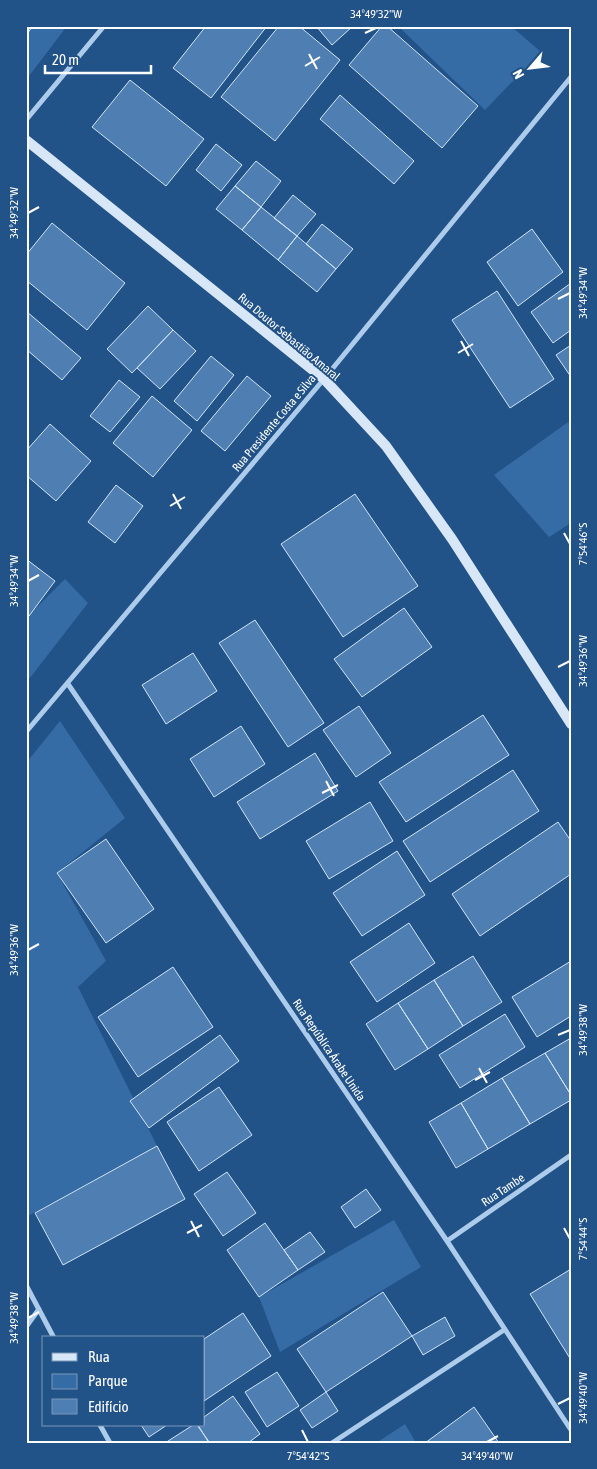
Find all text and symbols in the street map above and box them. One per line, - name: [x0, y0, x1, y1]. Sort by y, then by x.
- text: 34°49'32"W: [350, 7, 402, 21]
- scale bar: [45, 42, 151, 74]
- north arrow: [504, 42, 554, 92]
- text: 20 m: [52, 51, 79, 68]
- text: N: [510, 67, 528, 82]
- text: 34°49'32"W: [7, 187, 21, 239]
- text: 34°49'34"W: [576, 267, 590, 319]
- street label: Rua Doutor Sebastião Amaral: [235, 290, 343, 384]
- street label: Rua Presidente Costa e Silva: [229, 372, 319, 474]
- text: 7°54'46"S: [576, 523, 590, 565]
- text: 34°49'34"W: [7, 555, 21, 607]
- text: 34°49'36"W: [576, 635, 590, 687]
- text: 34°49'36"W: [7, 924, 21, 976]
- street label: Rua República Árabe Unida: [290, 996, 368, 1104]
- text: 34°49'38"W: [576, 1004, 590, 1056]
- street label: Rua Tambe: [479, 1171, 527, 1209]
- text: 7°54'44"S: [576, 1218, 590, 1260]
- text: 34°49'38"W: [7, 1292, 21, 1344]
- legend: [42, 1336, 205, 1426]
- text: Rua: [88, 1348, 110, 1365]
- text: Parque: [88, 1372, 128, 1389]
- text: 34°49'40"W: [576, 1372, 590, 1424]
- text: Edifício: [88, 1398, 129, 1415]
- text: 7°54'42"S: [287, 1449, 329, 1463]
- text: 34°49'40"W: [461, 1449, 513, 1463]

